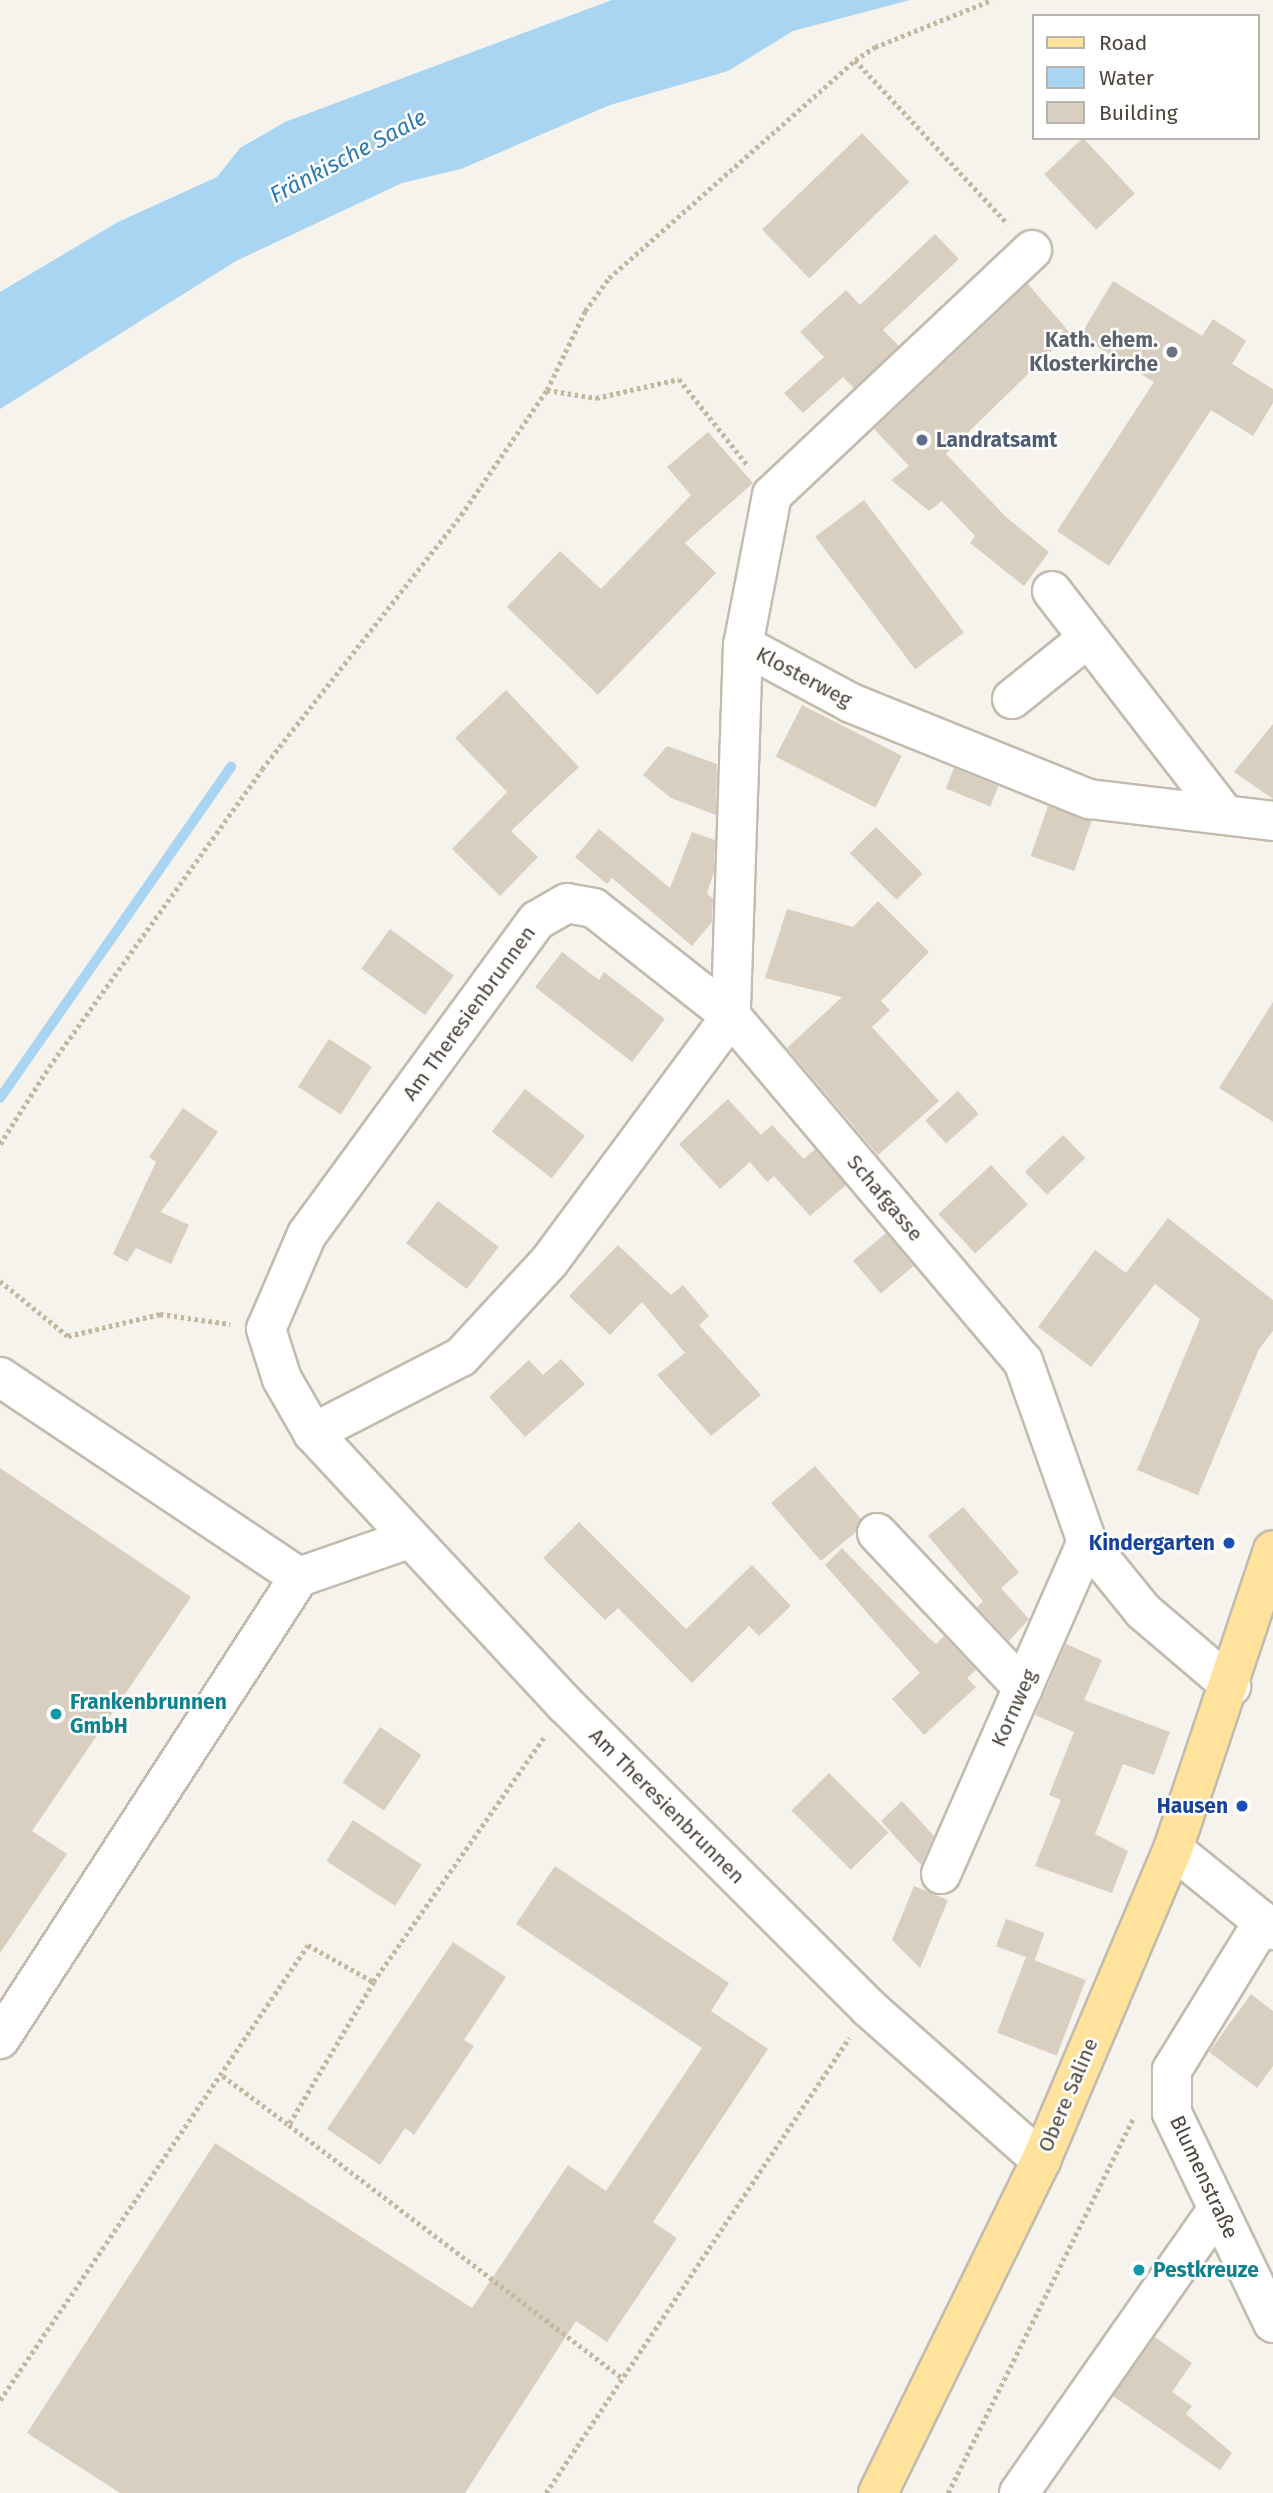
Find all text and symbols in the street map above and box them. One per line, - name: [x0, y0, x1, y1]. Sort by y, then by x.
- legend: [1032, 14, 1259, 140]
- text: Road: [1099, 30, 1147, 56]
- text: Water: [1099, 65, 1154, 91]
- text: Building: [1099, 100, 1178, 126]
- water label: Fränkische Saale: [265, 103, 431, 209]
- place label: Kath. ehem. Klosterkirche: [1029, 327, 1158, 377]
- marker: Kath. ehem. Klosterkirche: [1164, 344, 1180, 360]
- place label: Landratsamt: [936, 427, 1057, 453]
- marker: Landratsamt: [914, 432, 930, 448]
- street label: Klosterweg: [752, 641, 856, 713]
- street label: Am Theresienbrunnen: [397, 921, 541, 1105]
- street label: Schafgasse: [842, 1150, 928, 1246]
- place label: Kindergarten: [1089, 1530, 1215, 1556]
- marker: Kindergarten: [1221, 1535, 1237, 1551]
- street label: Kornweg: [986, 1665, 1042, 1751]
- place label: Frankenbrunnen GmbH: [70, 1689, 227, 1739]
- marker: Frankenbrunnen GmbH: [48, 1706, 64, 1722]
- street label: Am Theresienbrunnen: [584, 1723, 750, 1889]
- place label: Hausen: [1157, 1793, 1228, 1819]
- marker: Hausen: [1234, 1798, 1250, 1814]
- street label: Obere Saline: [1033, 2034, 1103, 2156]
- street label: Blumenstraße: [1164, 2111, 1244, 2243]
- place label: Pestkreuze: [1153, 2257, 1259, 2283]
- marker: Pestkreuze: [1131, 2262, 1147, 2278]

